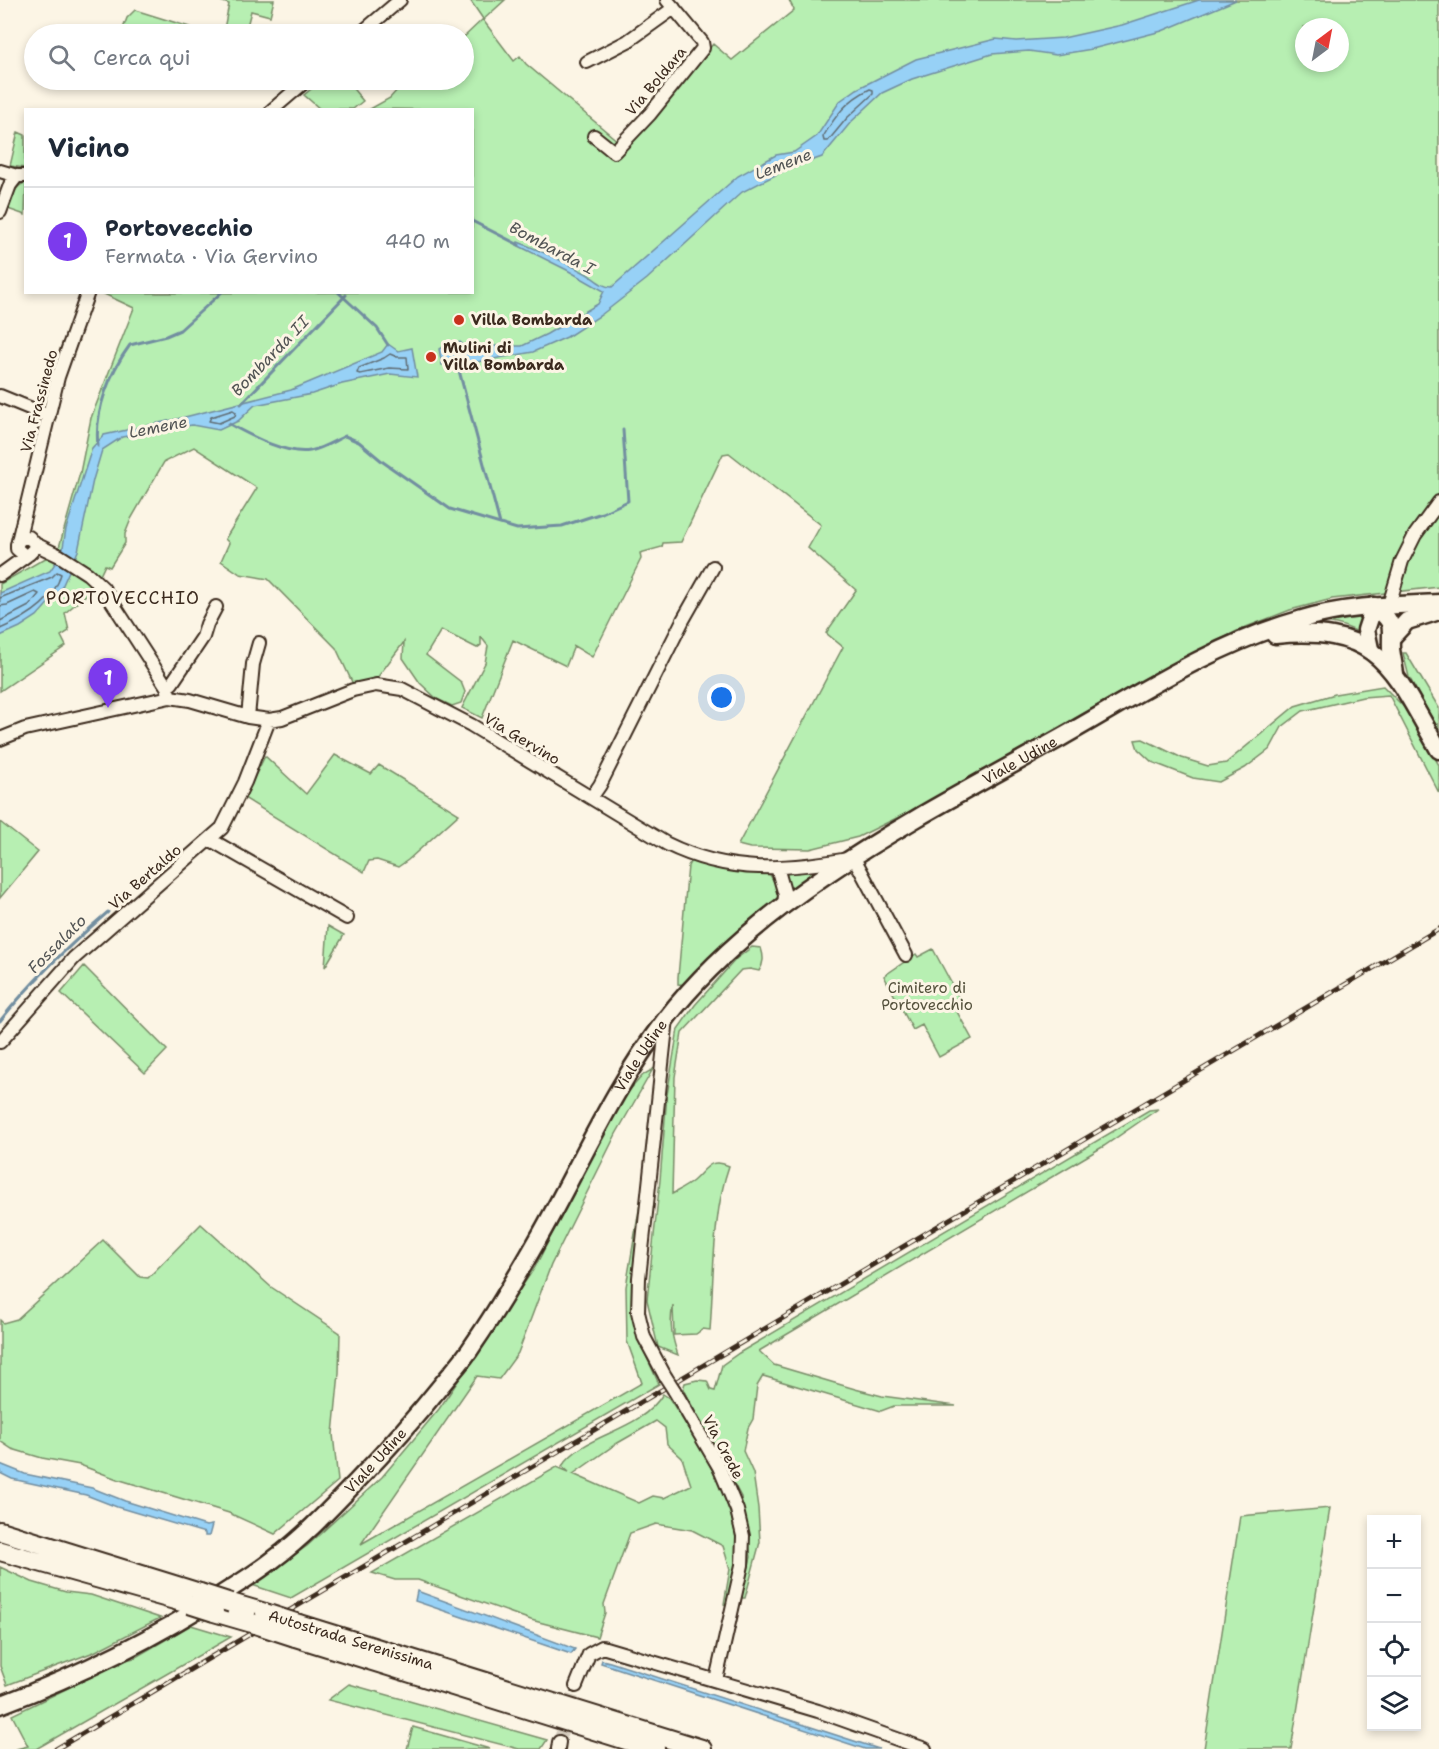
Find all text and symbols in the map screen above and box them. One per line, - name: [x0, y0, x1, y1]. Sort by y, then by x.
- north arrow: [1295, 18, 1349, 72]
- search box: [24, 24, 474, 90]
- icon: search: [45, 41, 78, 74]
- street label: Via Boldara: [621, 42, 691, 120]
- text: Cerca qui: [93, 43, 191, 72]
- text: Vicino: [48, 130, 130, 165]
- water label: Lemene: [752, 144, 814, 184]
- text: Portovecchio: [105, 214, 253, 243]
- water label: Bombarda I: [506, 217, 599, 280]
- text: 1: [63, 228, 72, 254]
- text: 440 m: [385, 228, 450, 254]
- text: Fermata · Via Gervino: [105, 243, 318, 269]
- place label: Villa Bombarda: [471, 310, 593, 330]
- water label: Bombarda II: [226, 311, 314, 401]
- marker: Villa Bombarda: [452, 313, 466, 327]
- place label: Mulini di Villa Bombarda: [443, 338, 565, 375]
- street label: Via Frassinedo: [16, 347, 62, 455]
- marker: Mulini di Villa Bombarda: [424, 350, 438, 364]
- water label: Lemene: [127, 411, 189, 443]
- district label: PORTOVECCHIO: [46, 586, 200, 610]
- pin: 1: [88, 658, 128, 708]
- your location: [707, 683, 736, 712]
- street label: Via Gervino: [480, 708, 564, 770]
- street label: Viale Udine: [979, 732, 1061, 789]
- street label: Via Bertaldo: [104, 840, 186, 914]
- water label: Fossalato: [23, 910, 91, 978]
- park label: Cimitero di Portovecchio: [881, 978, 973, 1015]
- street label: Viale Udine: [610, 1016, 672, 1095]
- street label: Via Crede: [698, 1412, 748, 1482]
- street label: Viale Udine: [340, 1424, 411, 1498]
- map controls: [1367, 1515, 1421, 1731]
- button: +: [1367, 1515, 1421, 1569]
- button: −: [1367, 1569, 1421, 1623]
- street label: Autostrada Serenissima: [266, 1605, 437, 1675]
- button: locate: [1367, 1623, 1421, 1677]
- button: layers: [1367, 1677, 1421, 1731]

